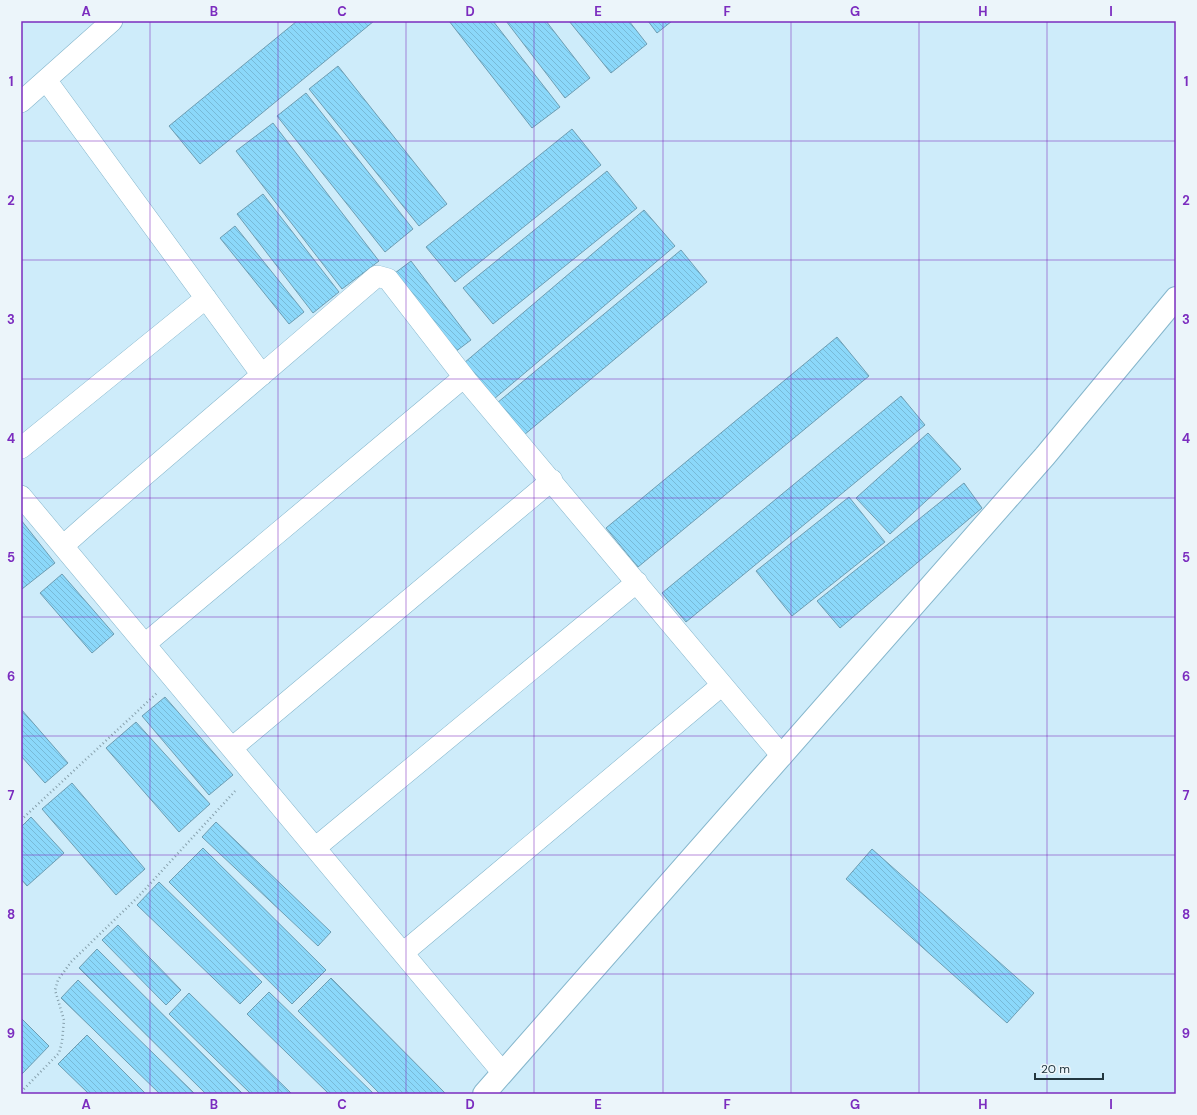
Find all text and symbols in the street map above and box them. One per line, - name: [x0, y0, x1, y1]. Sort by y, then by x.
- text: A: [81, 3, 91, 20]
- text: B: [210, 3, 218, 20]
- text: C: [337, 3, 347, 20]
- text: D: [465, 3, 475, 20]
- text: E: [594, 3, 602, 20]
- text: F: [723, 3, 731, 20]
- text: G: [850, 3, 860, 20]
- text: H: [978, 3, 988, 20]
- text: I: [1109, 3, 1113, 20]
- text: 1: [9, 73, 13, 90]
- text: 1: [1184, 73, 1188, 90]
- text: 2: [7, 192, 15, 209]
- text: 2: [1182, 192, 1190, 209]
- text: 3: [7, 311, 15, 328]
- text: 3: [1182, 311, 1190, 328]
- text: 4: [7, 430, 15, 447]
- text: 4: [1182, 430, 1190, 447]
- text: 5: [7, 549, 15, 566]
- text: 5: [1182, 549, 1190, 566]
- text: 6: [7, 668, 15, 685]
- text: 6: [1182, 668, 1190, 685]
- text: 7: [8, 787, 15, 804]
- text: 7: [1183, 787, 1190, 804]
- text: 8: [7, 906, 15, 923]
- text: 8: [1182, 906, 1190, 923]
- text: 9: [7, 1025, 15, 1042]
- text: 9: [1182, 1025, 1190, 1042]
- scale bar: [1035, 1055, 1103, 1081]
- text: 20 m: [1041, 1061, 1070, 1077]
- text: A: [81, 1096, 91, 1113]
- text: B: [210, 1096, 218, 1113]
- text: C: [337, 1096, 347, 1113]
- text: D: [465, 1096, 475, 1113]
- text: E: [594, 1096, 602, 1113]
- text: F: [723, 1096, 731, 1113]
- text: G: [850, 1096, 860, 1113]
- text: H: [978, 1096, 988, 1113]
- text: I: [1109, 1096, 1113, 1113]

